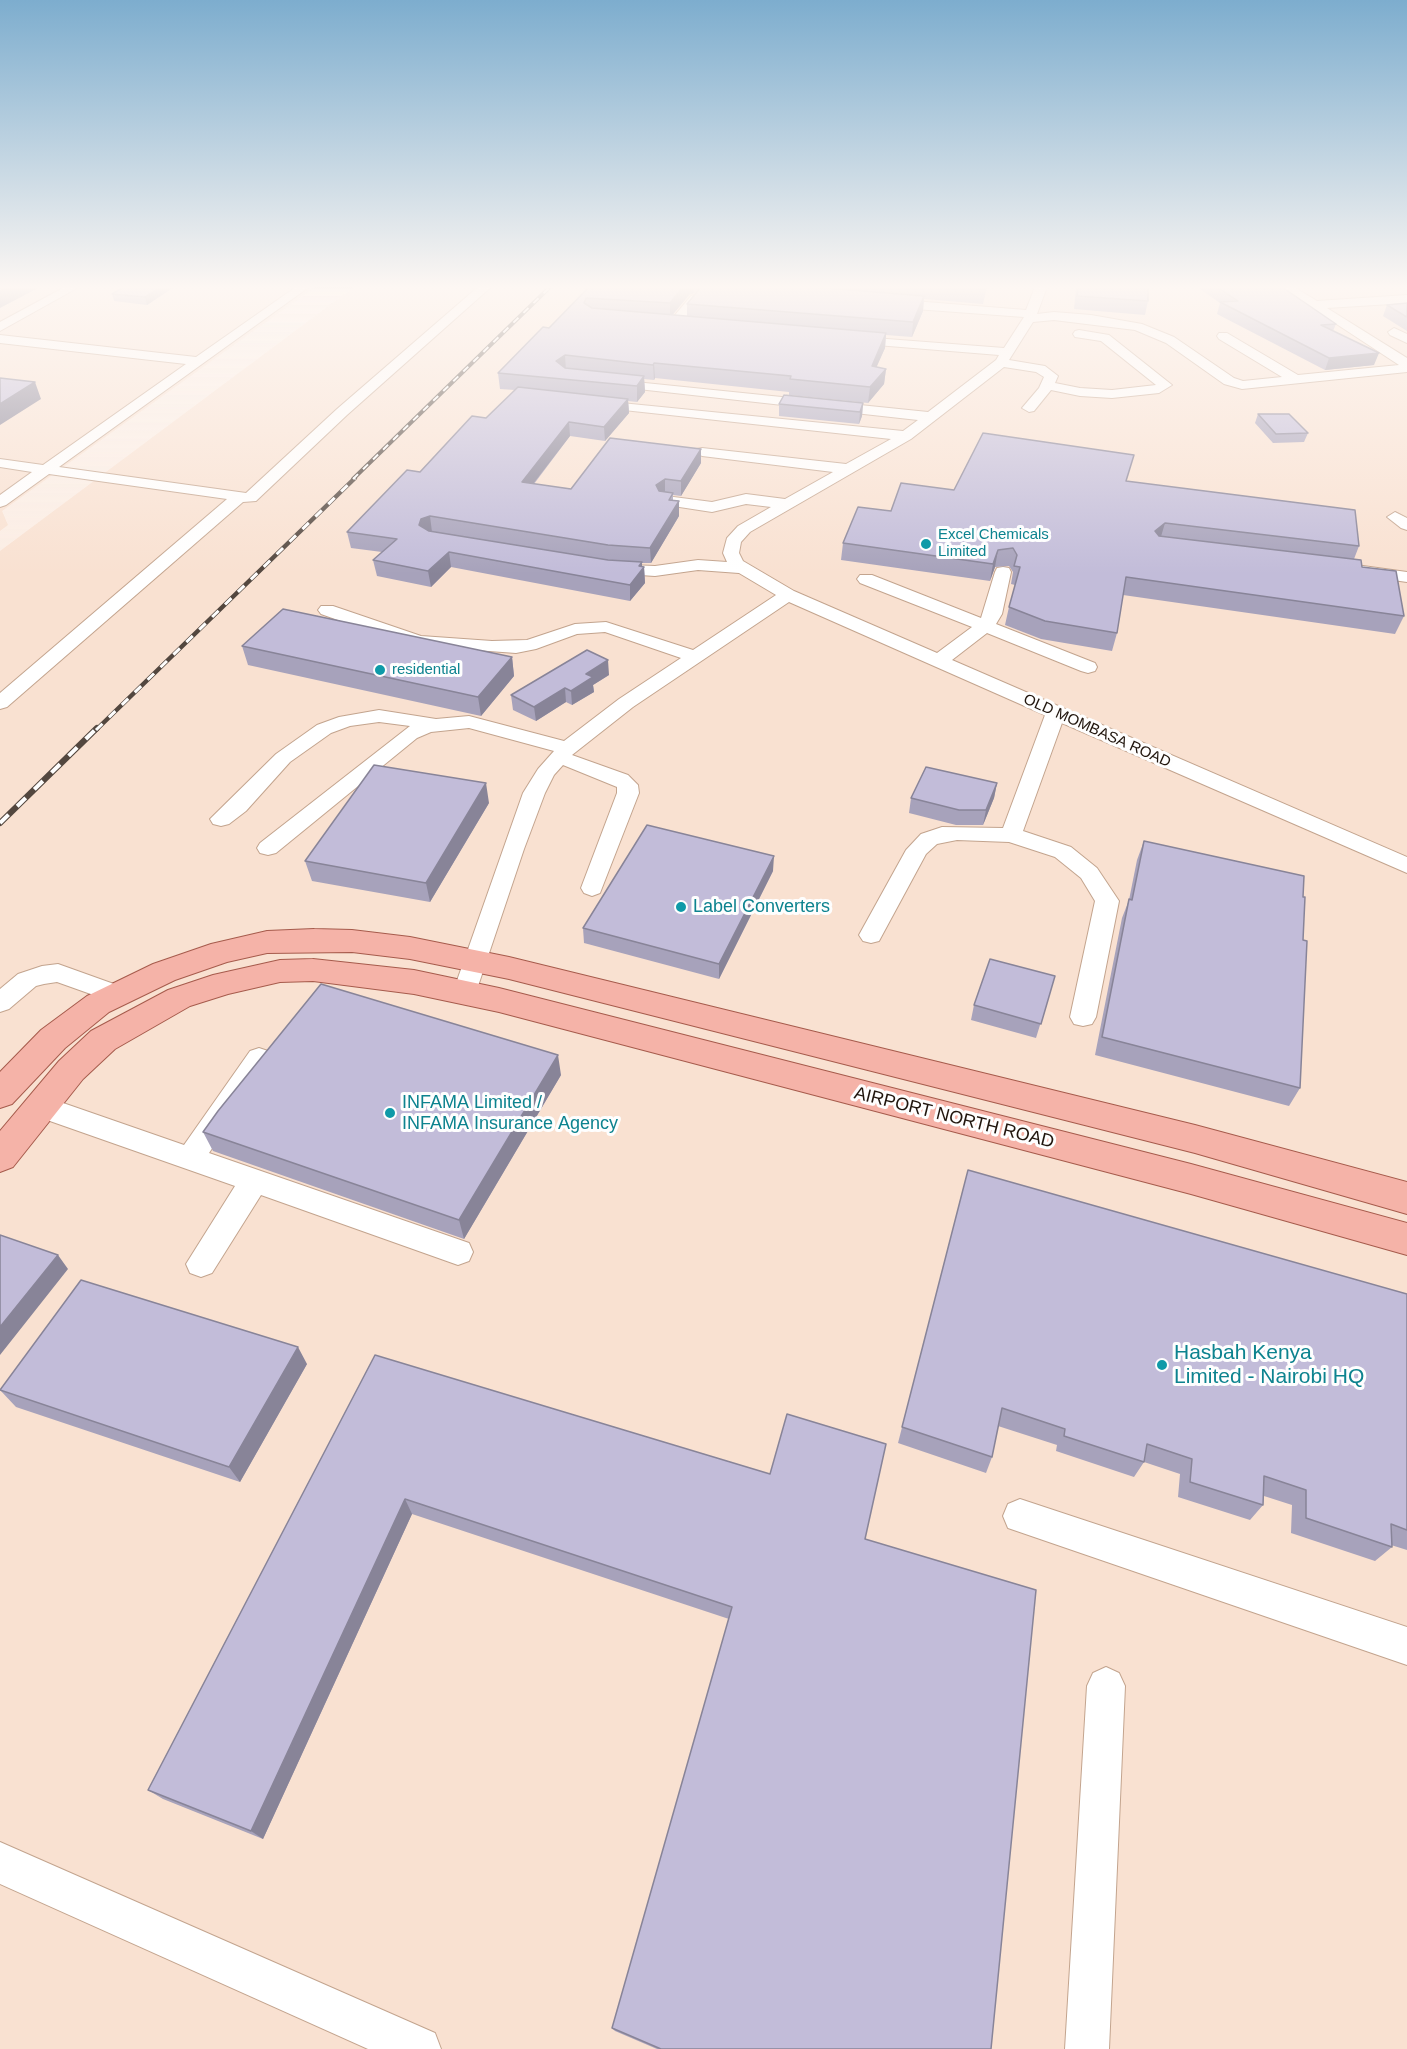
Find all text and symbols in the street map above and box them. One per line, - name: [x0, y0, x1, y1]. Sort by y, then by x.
- place label: Excel Chemicals Limited: [938, 526, 1049, 561]
- marker: Excel Chemicals Limited: [919, 537, 933, 551]
- place label: residential: [392, 661, 460, 679]
- marker: residential: [373, 663, 387, 677]
- street label: OLD MOMBASA ROAD: [1021, 690, 1173, 772]
- place label: Label Converters: [693, 896, 830, 918]
- marker: Label Converters: [674, 900, 688, 914]
- street label: AIRPORT NORTH ROAD: [852, 1083, 1056, 1153]
- place label: INFAMA Limited / INFAMA Insurance Agency: [402, 1092, 618, 1134]
- marker: INFAMA Limited / INFAMA Insurance Agency: [383, 1106, 397, 1120]
- place label: Hasbah Kenya Limited - Nairobi HQ: [1174, 1340, 1364, 1390]
- marker: Hasbah Kenya Limited - Nairobi HQ: [1155, 1358, 1169, 1372]

